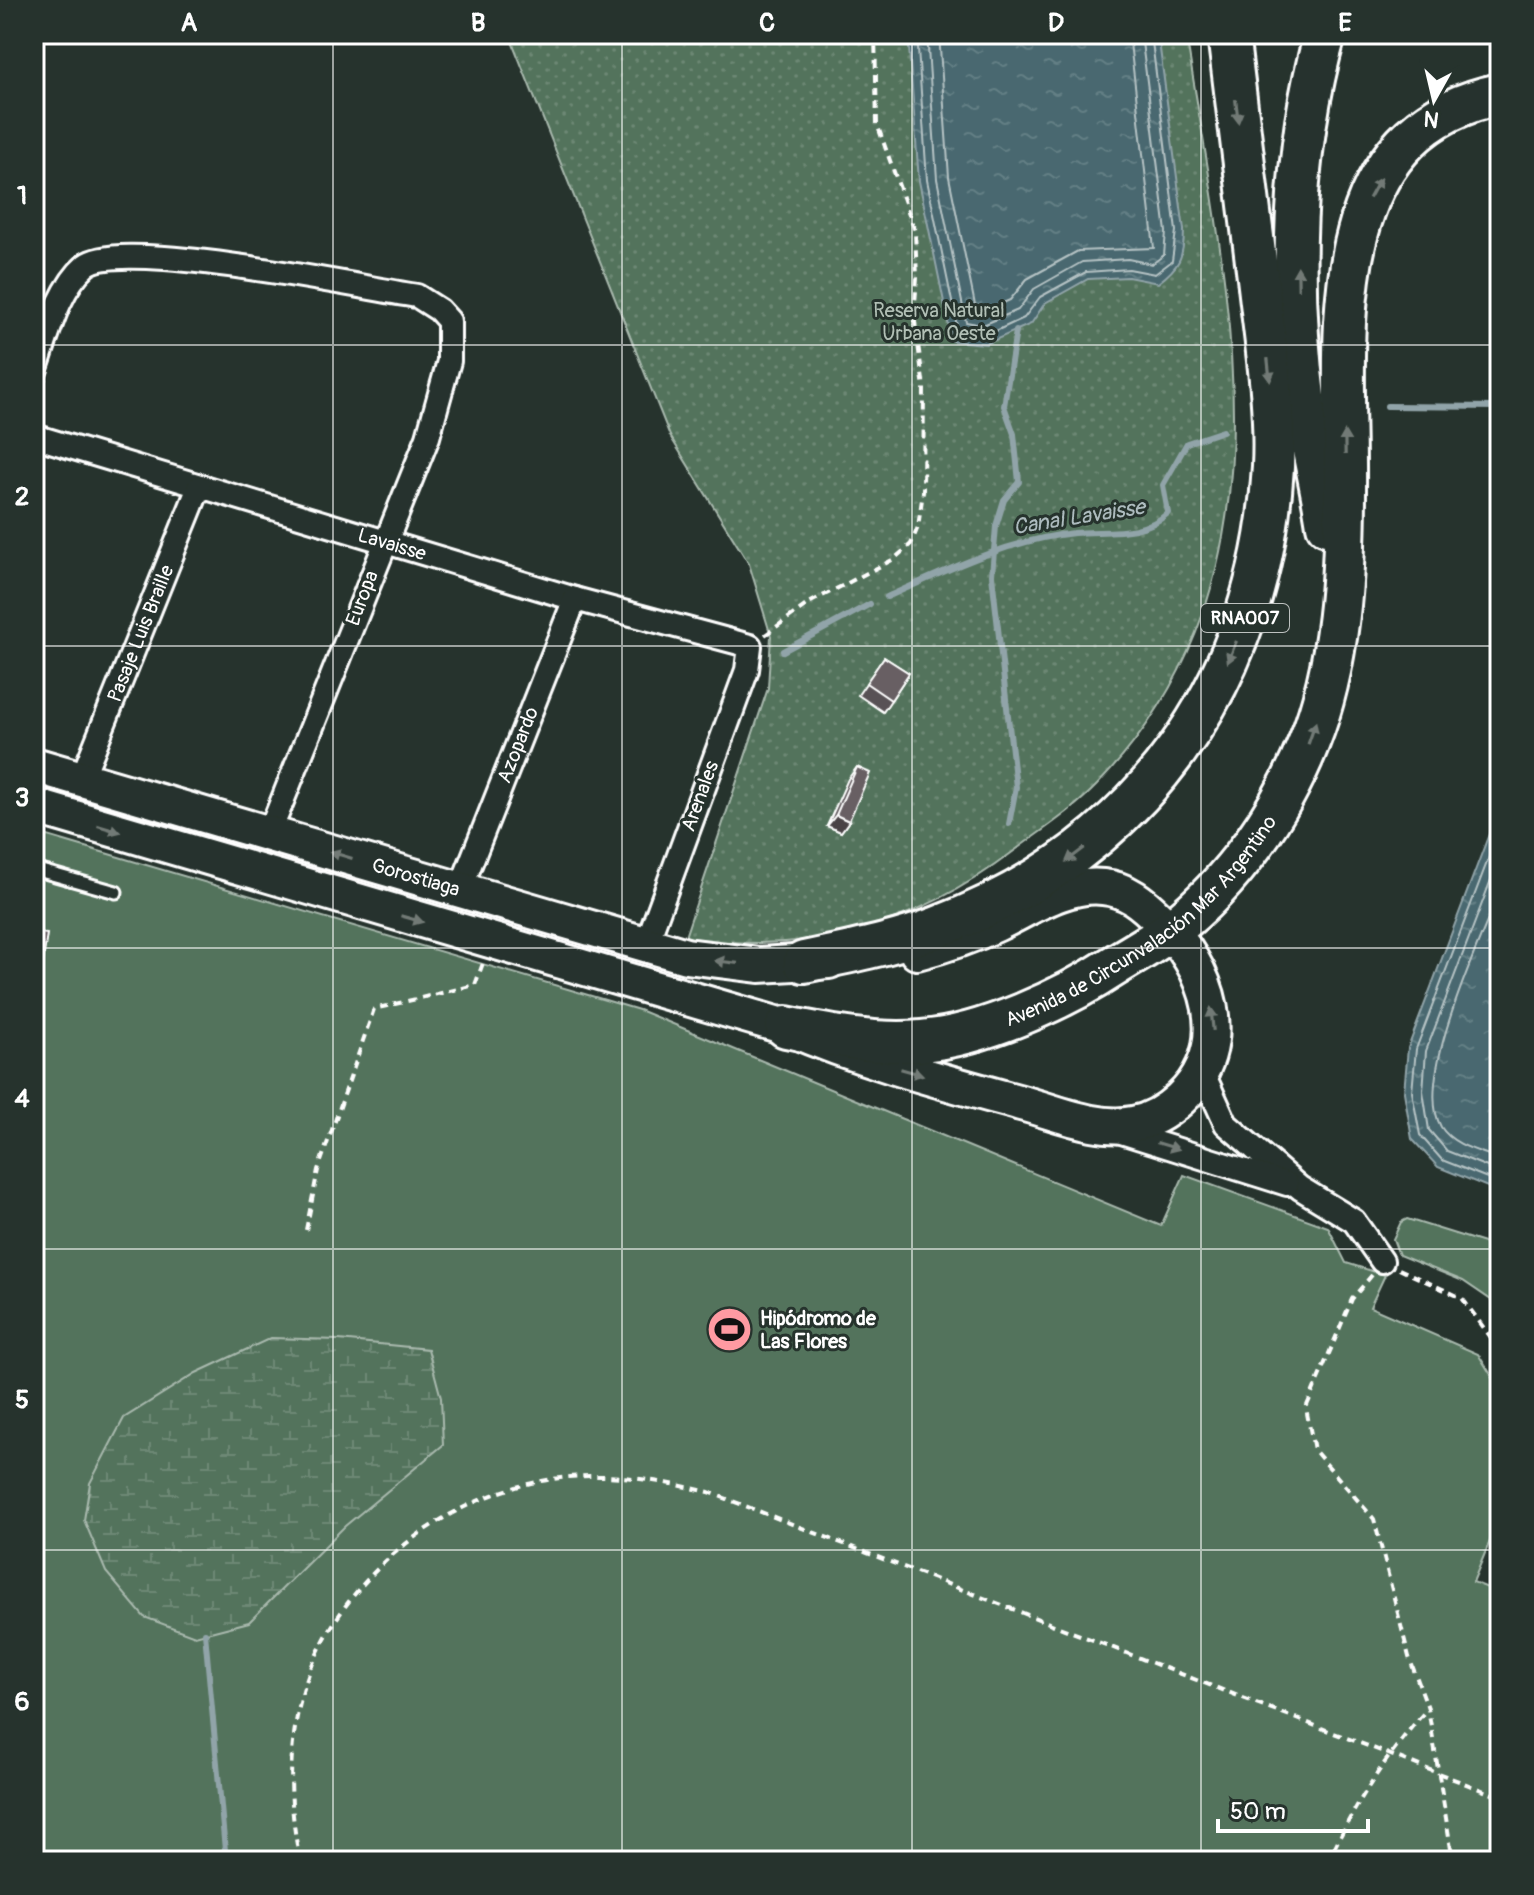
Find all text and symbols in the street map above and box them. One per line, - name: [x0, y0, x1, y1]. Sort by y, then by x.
- text: A: [181, 7, 198, 39]
- text: B: [471, 7, 485, 39]
- text: C: [759, 7, 775, 39]
- text: D: [1048, 7, 1064, 39]
- text: E: [1338, 7, 1352, 39]
- north arrow: [1394, 60, 1474, 140]
- one-way arrow: [1231, 99, 1244, 124]
- text: N: [1422, 104, 1441, 134]
- one-way arrow: [1368, 177, 1382, 199]
- text: 1: [17, 180, 27, 212]
- one-way arrow: [1291, 265, 1304, 290]
- park label: Reserva Natural Urbana Oeste: [873, 298, 1005, 346]
- one-way arrow: [1262, 357, 1275, 382]
- one-way arrow: [1338, 430, 1351, 455]
- text: 2: [15, 481, 29, 513]
- water label: Canal Lavaisse: [1011, 492, 1149, 541]
- street label: Lavaisse: [355, 522, 429, 566]
- street label: Pasaje Luis Braille: [101, 561, 179, 705]
- street label: Europa: [340, 567, 384, 629]
- road number: RNA007: [1201, 604, 1289, 632]
- one-way arrow: [1226, 640, 1239, 664]
- street label: Azopardo: [491, 703, 544, 787]
- one-way arrow: [1306, 720, 1319, 744]
- street label: Arenales: [676, 757, 724, 835]
- text: 3: [15, 782, 29, 814]
- street label: Avenida de Circunvalación Mar Argentino: [1001, 810, 1282, 1032]
- one-way arrow: [97, 823, 121, 836]
- one-way arrow: [1064, 846, 1085, 862]
- one-way arrow: [328, 848, 352, 861]
- street label: Gorostiaga: [369, 852, 463, 902]
- one-way arrow: [400, 913, 424, 926]
- one-way arrow: [713, 956, 738, 969]
- one-way arrow: [1205, 1007, 1218, 1032]
- one-way arrow: [899, 1067, 924, 1079]
- text: 4: [14, 1083, 30, 1115]
- one-way arrow: [1157, 1141, 1181, 1153]
- sports icon: Hipódromo de Las Flores: [705, 1306, 753, 1354]
- place label: Hipódromo de Las Flores: [760, 1306, 877, 1354]
- text: 5: [15, 1384, 29, 1416]
- text: 6: [14, 1686, 30, 1718]
- scale bar: [1218, 1783, 1368, 1833]
- text: 50 m: [1230, 1797, 1286, 1826]

